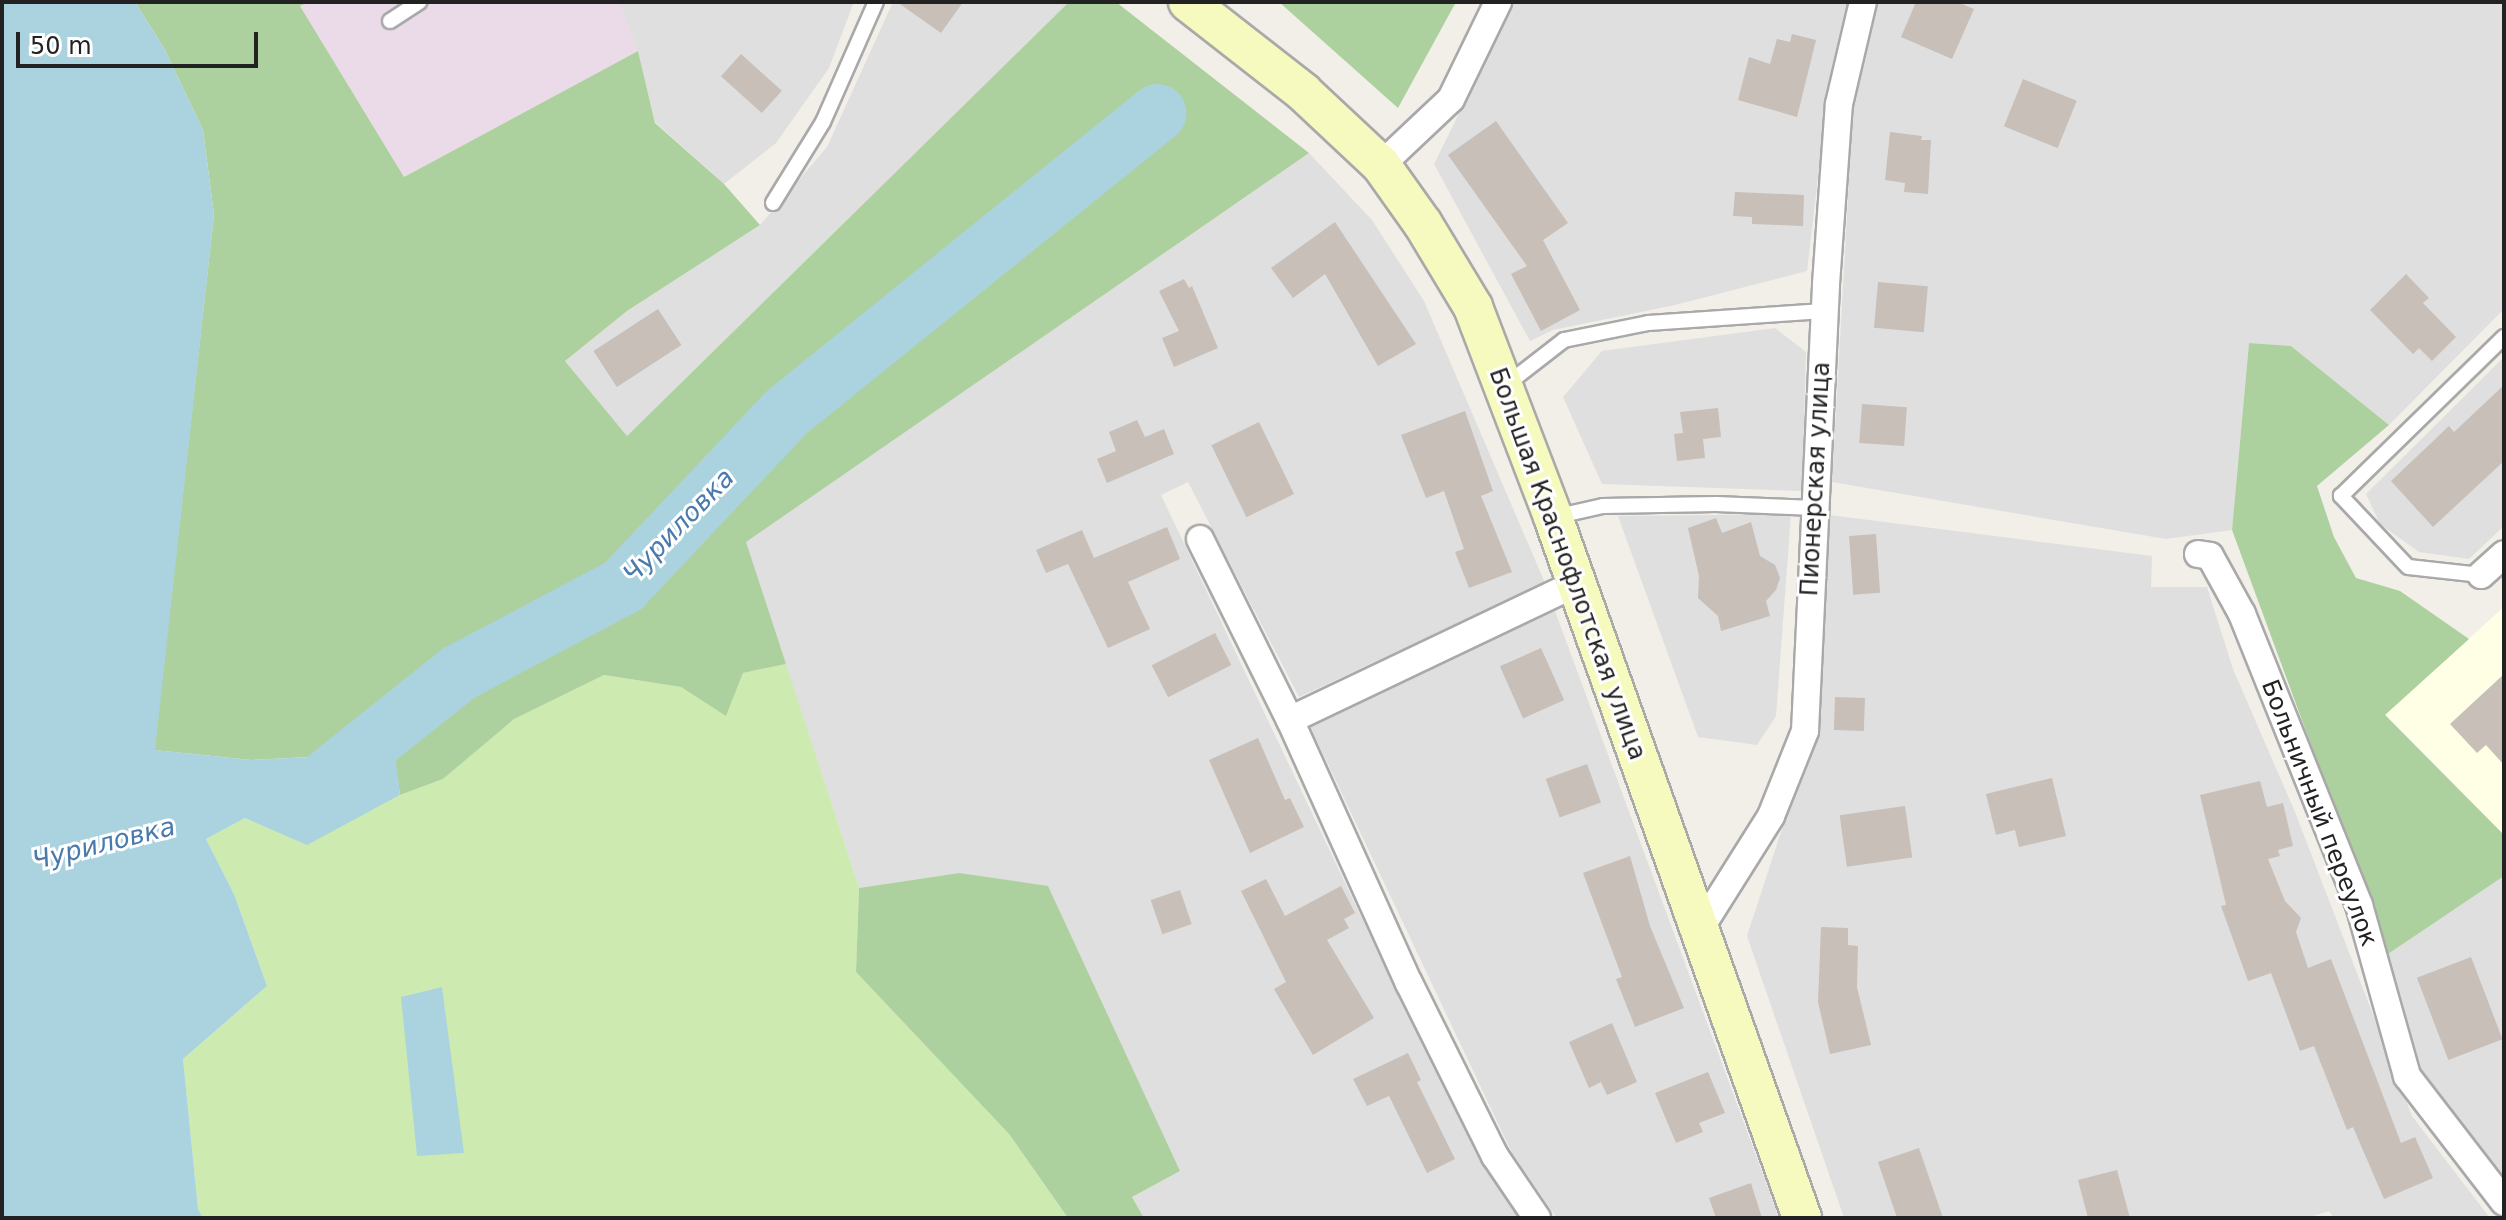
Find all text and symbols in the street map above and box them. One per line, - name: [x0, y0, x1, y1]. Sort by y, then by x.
- scale bar: [20, 16, 262, 66]
- text: 50 m: [30, 32, 92, 60]
- street label: Пионерская улица: [1795, 361, 1837, 597]
- street label: Большая Краснофлотская улица: [1482, 364, 1652, 764]
- water label: Чуриловка: [617, 463, 741, 589]
- street label: Больничный переулок: [2255, 676, 2383, 950]
- water label: Чуриловка: [29, 811, 179, 877]

